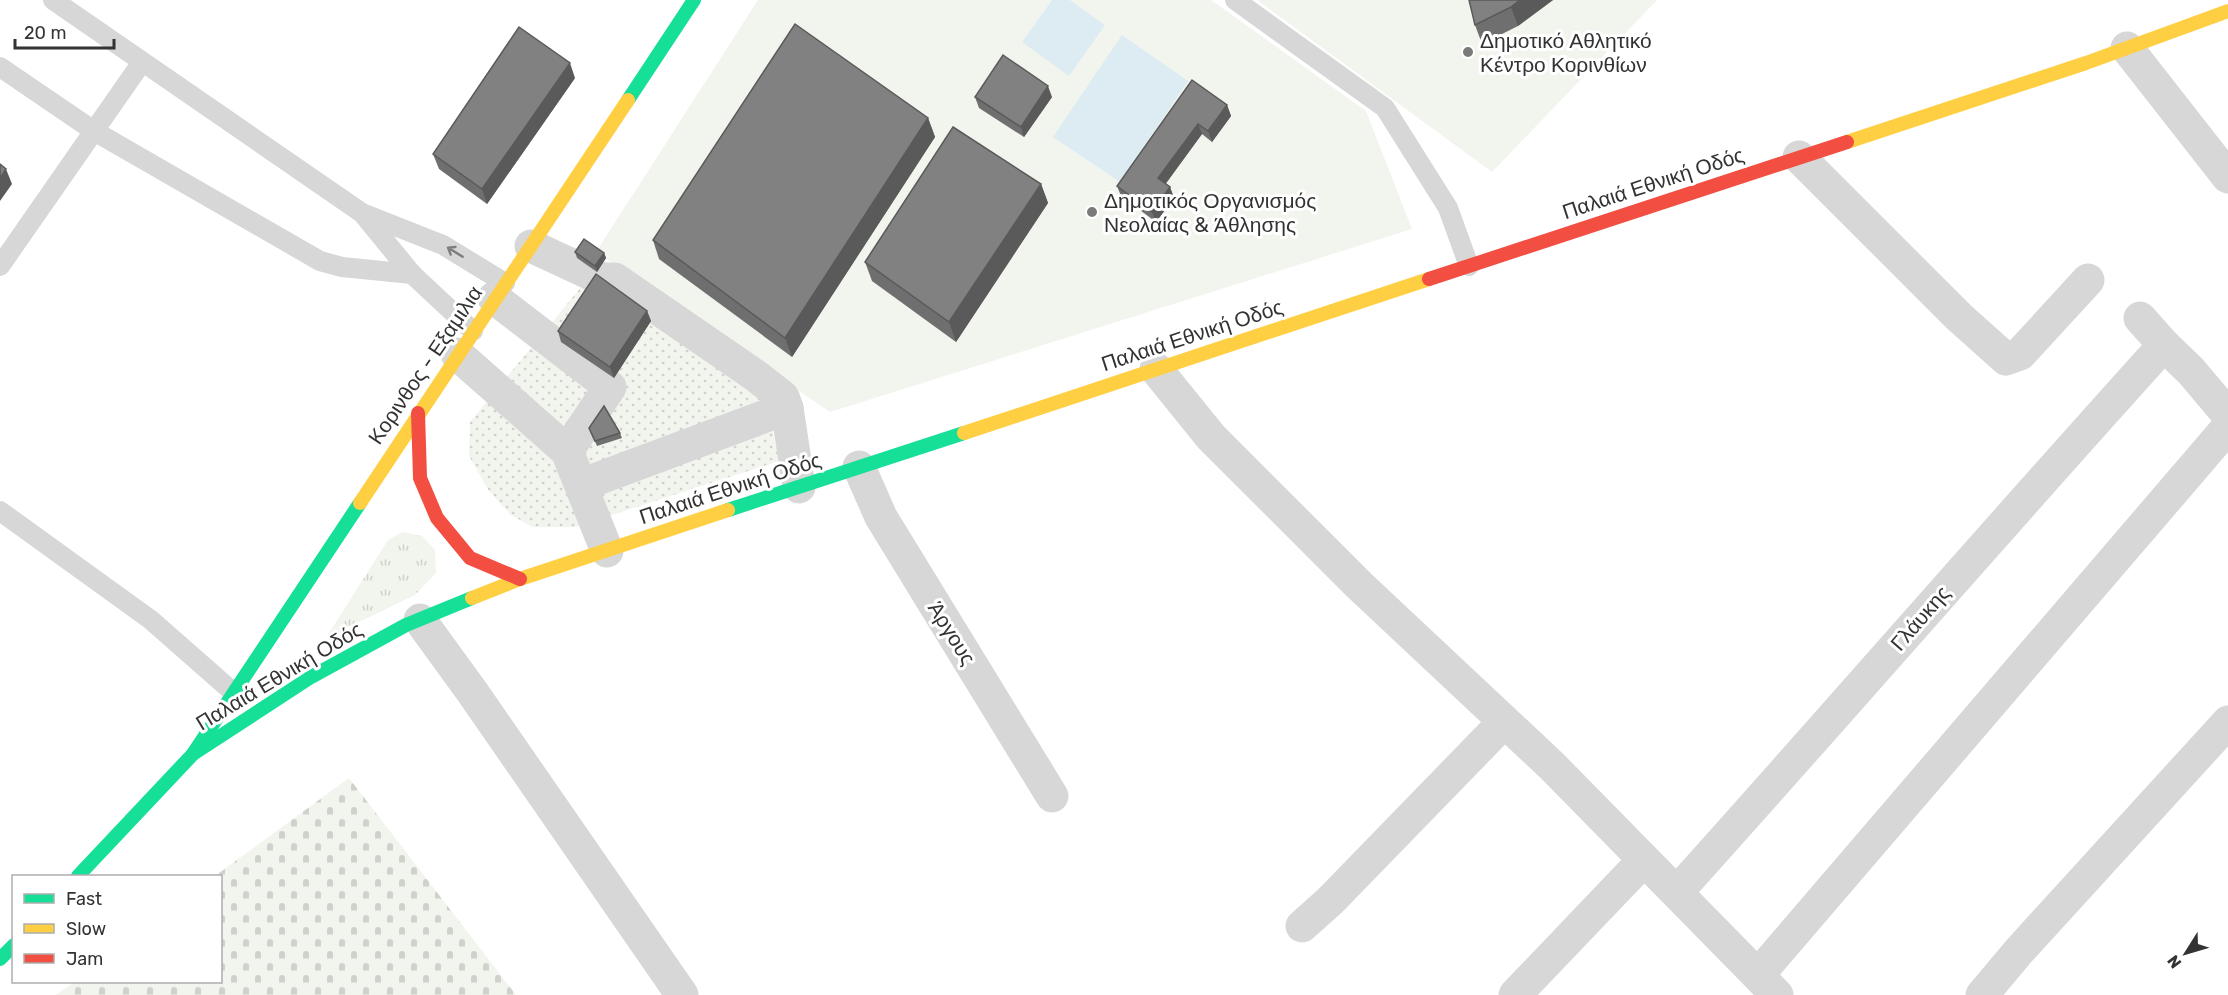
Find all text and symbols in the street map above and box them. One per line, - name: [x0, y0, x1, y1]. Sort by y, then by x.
- scale bar: [15, 12, 114, 50]
- text: 20 m: [24, 22, 66, 44]
- place label: Δημοτικό Αθλητικό Κέντρο Κορινθίων: [1480, 28, 1652, 77]
- marker: Δημοτικό Αθλητικό Κέντρο Κορινθίων: [1461, 45, 1475, 59]
- street label: Παλαιά Εθνική Οδός: [1559, 142, 1747, 224]
- place label: Δημοτικός Οργανισμός Νεολαίας & Άθλησης: [1104, 188, 1316, 237]
- marker: Δημοτικός Οργανισμός Νεολαίας & Άθλησης: [1085, 205, 1099, 219]
- one-way arrow: [447, 246, 464, 258]
- street label: Κορινθος - Εξαμιλια: [363, 281, 487, 449]
- street label: Παλαιά Εθνική Οδός: [1098, 294, 1286, 376]
- street label: Παλαιά Εθνική Οδός: [636, 447, 824, 529]
- street label: Γλάυκης: [1885, 580, 1955, 656]
- street label: Άργους: [923, 597, 981, 669]
- street label: Παλαιά Εθνική Οδός: [191, 616, 367, 736]
- legend: [12, 875, 222, 983]
- text: Fast: [66, 888, 102, 910]
- text: Slow: [66, 918, 106, 940]
- north arrow: [2156, 923, 2216, 983]
- text: Jam: [66, 948, 103, 970]
- text: N: [2163, 951, 2185, 972]

